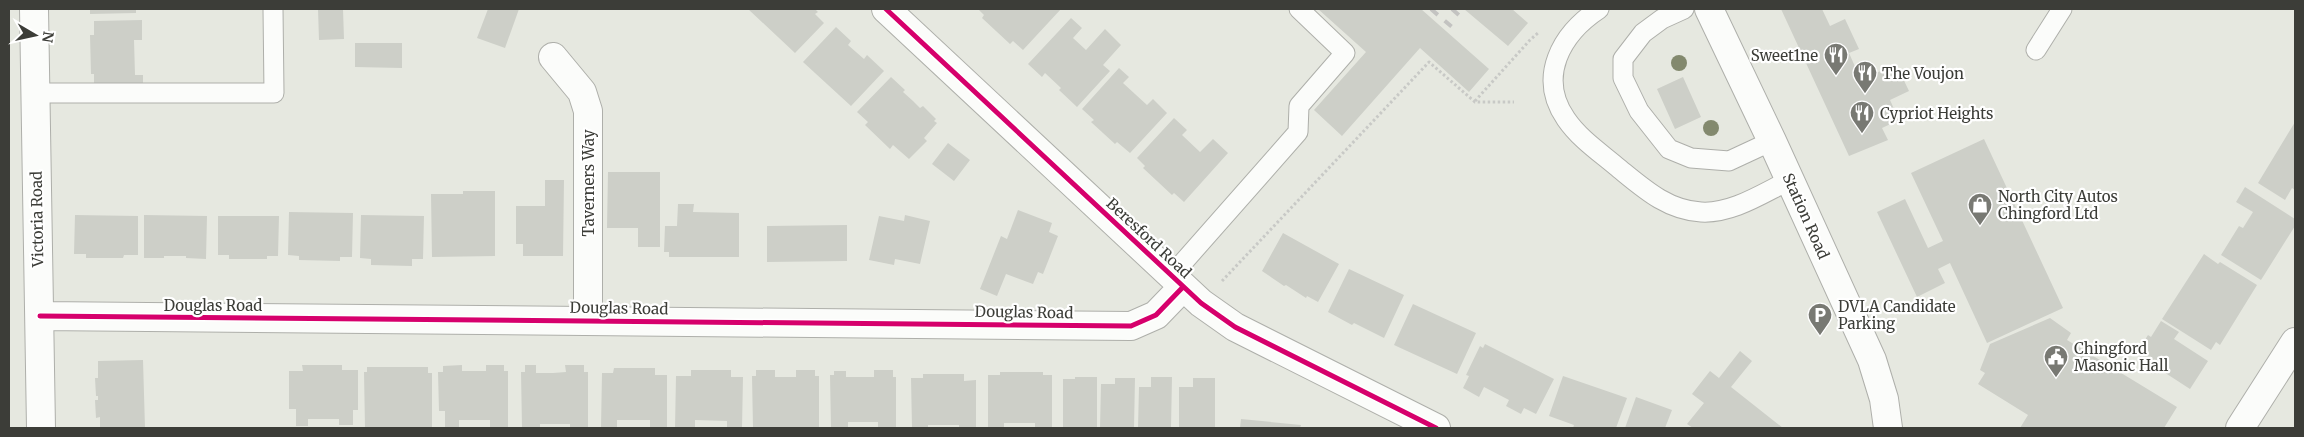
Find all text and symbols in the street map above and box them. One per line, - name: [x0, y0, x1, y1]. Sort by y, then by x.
- north arrow: [10, 10, 60, 60]
- text: N: [38, 30, 58, 44]
- restaurant icon: Sweet1ne: [1823, 42, 1849, 76]
- place label: Sweet1ne: [1751, 46, 1818, 65]
- restaurant icon: The Voujon: [1852, 60, 1878, 94]
- place label: The Voujon: [1882, 64, 1964, 83]
- restaurant icon: Cypriot Heights: [1849, 100, 1875, 134]
- place label: Cypriot Heights: [1880, 104, 1993, 123]
- street label: Taverners Way: [579, 129, 598, 237]
- street label: Station Road: [1779, 170, 1833, 262]
- street label: Victoria Road: [27, 171, 47, 268]
- place label: North City Autos Chingford Ltd: [1998, 187, 2118, 223]
- shop icon: North City Autos Chingford Ltd: [1967, 192, 1993, 226]
- street label: Beresford Road: [1103, 194, 1195, 282]
- street label: Douglas Road: [164, 296, 262, 315]
- place label: DVLA Candidate Parking: [1838, 297, 1956, 333]
- street label: Douglas Road: [570, 298, 668, 318]
- street label: Douglas Road: [975, 302, 1073, 322]
- parking icon: DVLA Candidate Parking: [1807, 302, 1833, 336]
- place label: Chingford Masonic Hall: [2074, 339, 2169, 375]
- public building icon: Chingford Masonic Hall: [2043, 344, 2069, 378]

